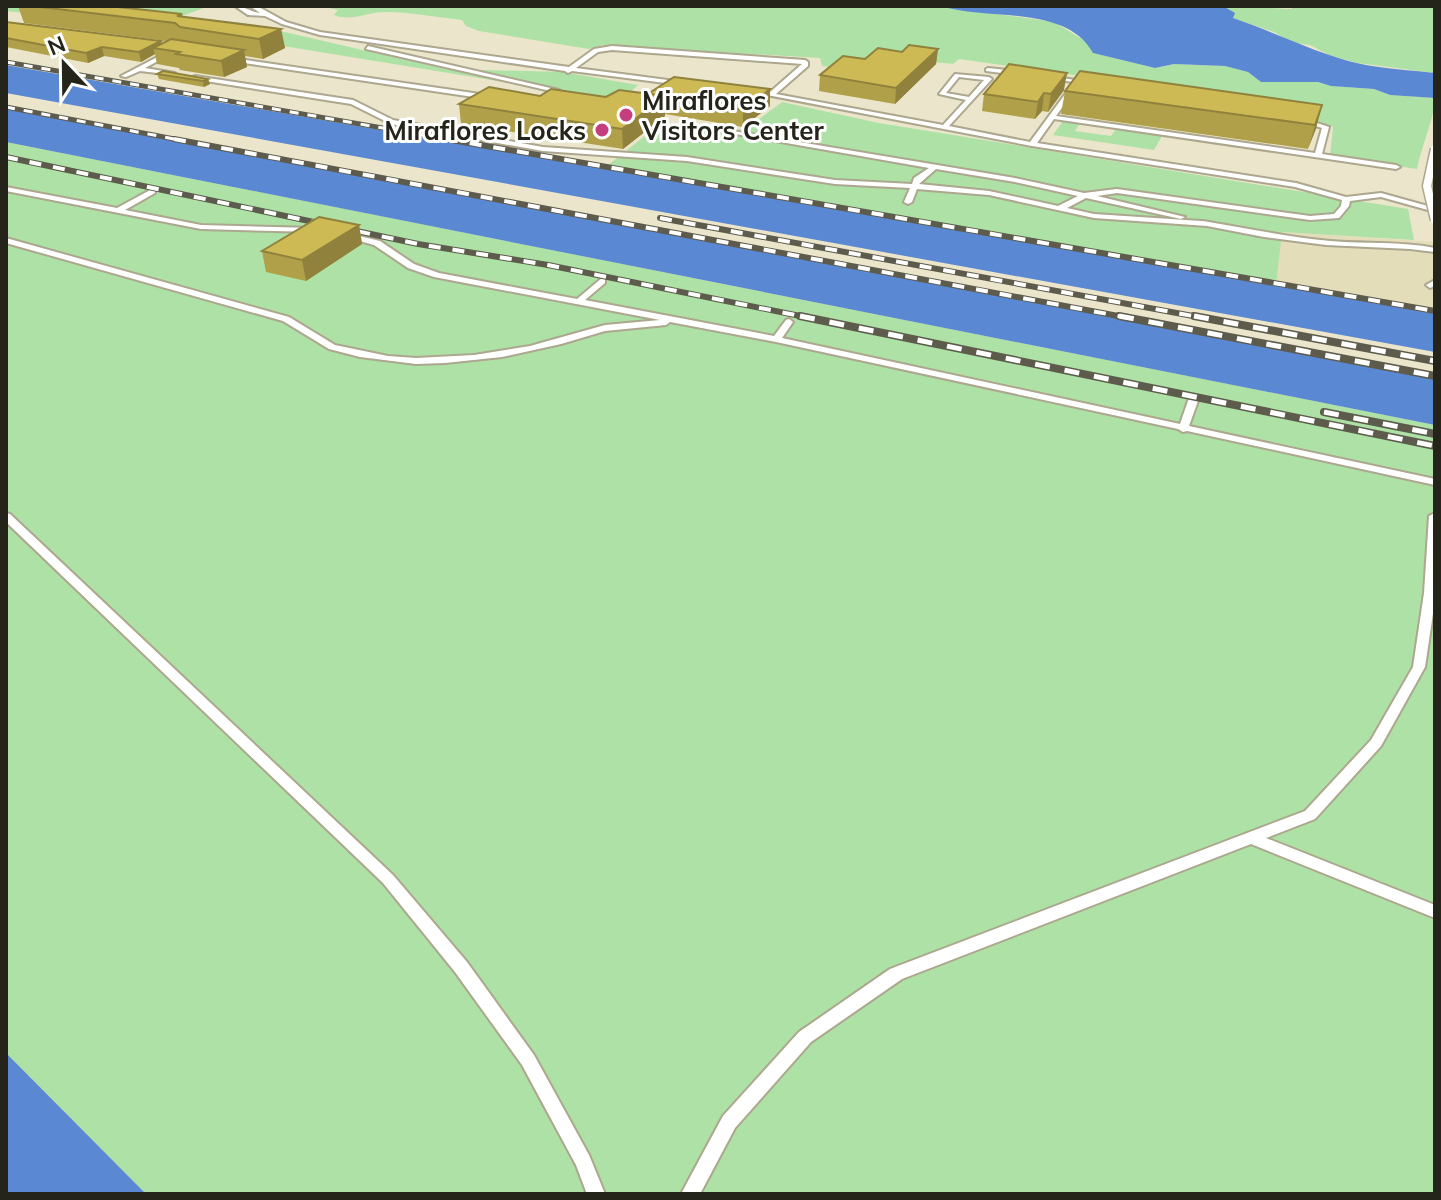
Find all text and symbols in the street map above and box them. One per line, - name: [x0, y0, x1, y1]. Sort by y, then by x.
- north arrow: [24, 24, 104, 104]
- text: N: [44, 29, 69, 62]
- place label: Miraflores Visitors Center: [641, 84, 824, 147]
- marker: Miraflores Visitors Center: [617, 106, 635, 124]
- place label: Miraflores Locks: [384, 114, 586, 147]
- marker: Miraflores Locks: [593, 121, 611, 139]

